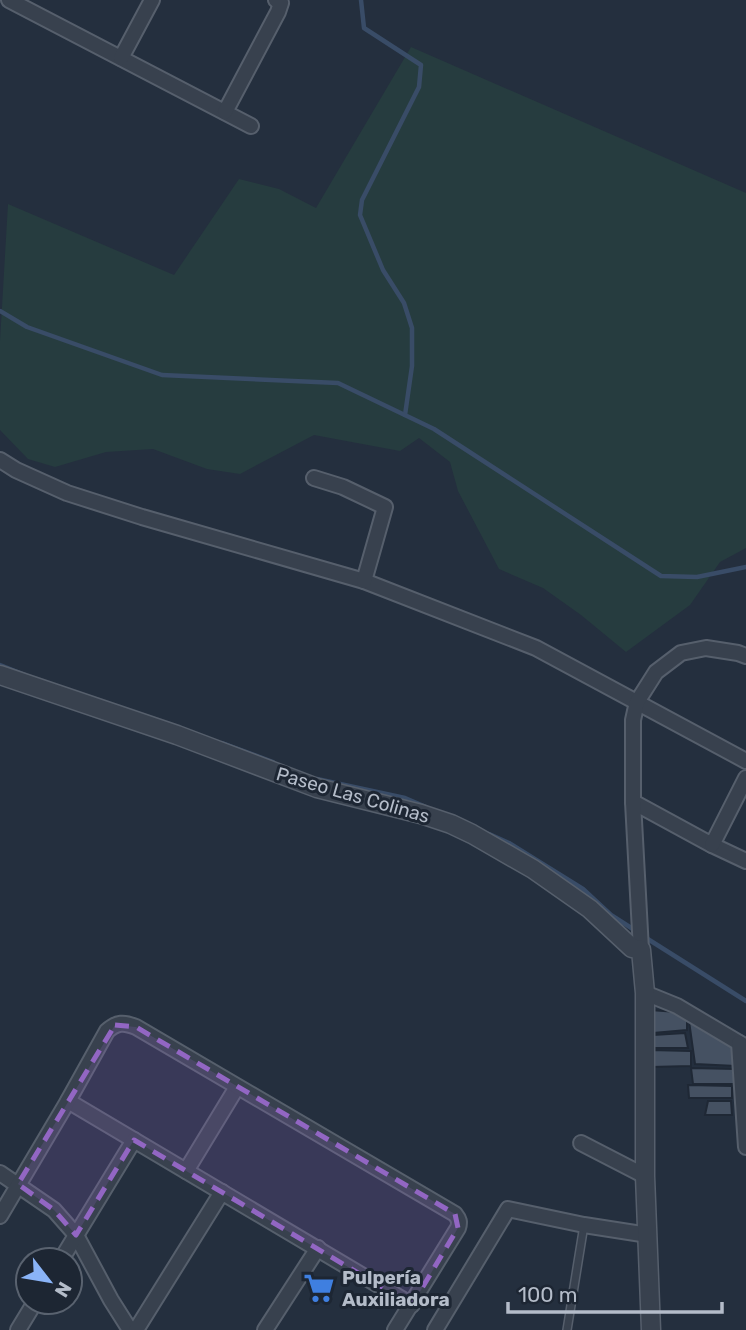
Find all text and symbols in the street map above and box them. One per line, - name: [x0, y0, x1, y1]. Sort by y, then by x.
- street label: Paseo Las Colinas: [274, 762, 432, 828]
- north arrow: [14, 1246, 84, 1316]
- place label: Pulpería Auxiliadora: [342, 1266, 450, 1311]
- scale bar: [508, 1270, 722, 1314]
- supermarket icon: Pulpería Auxiliadora: [302, 1271, 336, 1305]
- text: N: [50, 1278, 77, 1301]
- text: 100 m: [518, 1282, 577, 1307]

